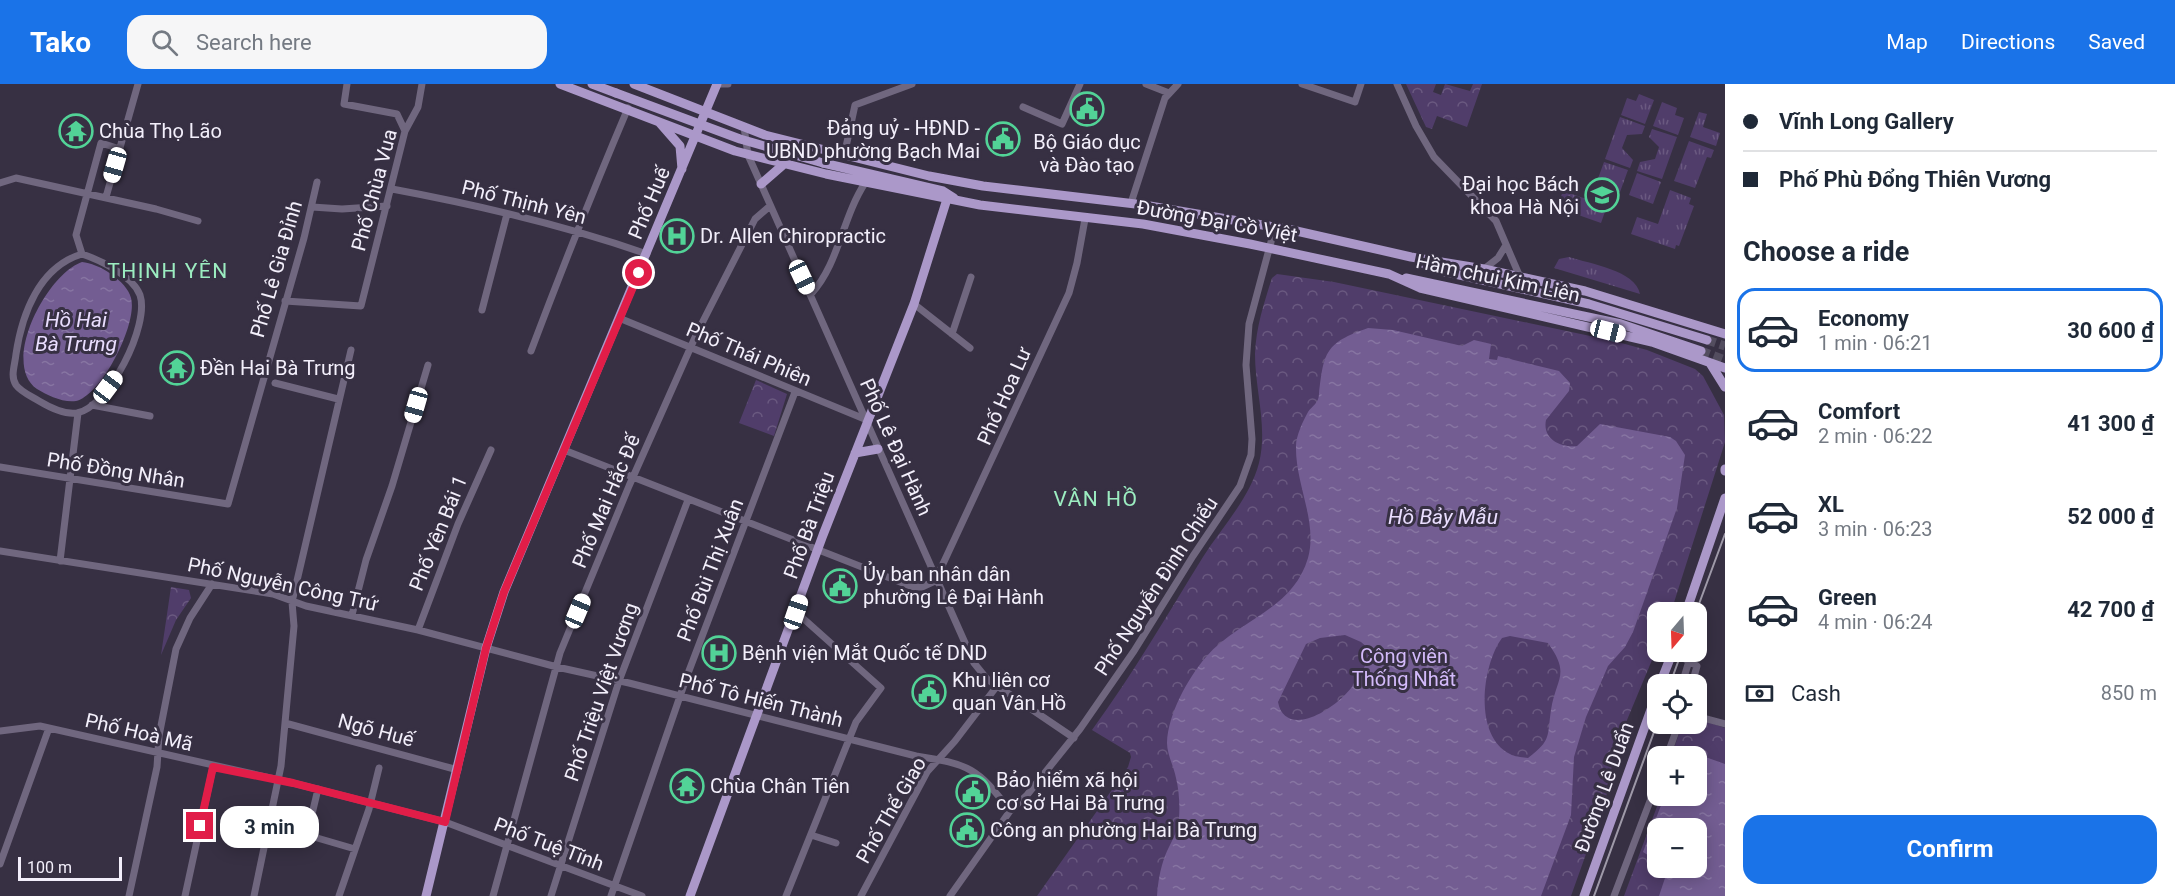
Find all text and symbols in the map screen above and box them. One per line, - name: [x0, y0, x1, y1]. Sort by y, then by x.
- search box: [127, 15, 547, 69]
- text: Tako: [30, 26, 91, 59]
- icon: search: [148, 26, 181, 59]
- text: Search here: [196, 30, 312, 55]
- text: Map: [1886, 30, 1928, 54]
- text: Directions: [1961, 30, 2055, 54]
- text: Saved: [2088, 30, 2145, 54]
- public building icon: Bộ Giáo dục và Đào tạo: [1069, 91, 1105, 127]
- text: Vĩnh Long Gallery: [1779, 109, 1954, 134]
- temple icon: Chùa Thọ Lão: [58, 113, 94, 149]
- place label: Đảng uỷ - HĐND - UBND phường Bạch Mai: [766, 116, 980, 163]
- place label: Chùa Thọ Lão: [99, 119, 222, 143]
- public building icon: Đảng uỷ - HĐND - UBND phường Bạch Mai: [985, 121, 1021, 157]
- street label: Phố Chùa Vua: [346, 126, 402, 254]
- place label: Bộ Giáo dục và Đào tạo: [1033, 130, 1141, 177]
- car: [101, 145, 129, 185]
- street label: Phố Huế: [623, 162, 675, 243]
- text: Phố Phù Đổng Thiên Vương: [1779, 167, 2051, 192]
- place label: Đại học Bách khoa Hà Nội: [1462, 172, 1579, 219]
- street label: Phố Thịnh Yên: [459, 175, 589, 229]
- school or university icon: Đại học Bách khoa Hà Nội: [1584, 177, 1620, 213]
- street label: Đường Đại Cồ Việt: [1135, 195, 1299, 247]
- street label: Phố Lê Gia Đỉnh: [245, 198, 307, 340]
- hospital icon: Dr. Allen Chiropractic: [659, 218, 695, 254]
- place label: Dr. Allen Chiropractic: [700, 224, 886, 248]
- text: Choose a ride: [1743, 236, 1909, 268]
- street label: Hầm chui Kim Liên: [1414, 249, 1582, 307]
- car: [786, 257, 818, 297]
- district label: THỊNH YÊN: [107, 259, 229, 283]
- route start: [625, 259, 652, 286]
- icon: car: [1746, 303, 1800, 357]
- text: Economy: [1818, 306, 1909, 331]
- water label: Hồ Hai Bà Trưng: [35, 308, 117, 356]
- street label: Phố Thái Phiên: [683, 317, 815, 391]
- car: [1588, 318, 1628, 344]
- text: 30 600 ₫: [2067, 318, 2154, 343]
- text: 1 min · 06:21: [1818, 331, 1933, 355]
- street label: Phố Hoa Lư: [972, 343, 1036, 448]
- temple icon: Đền Hai Bà Trưng: [159, 350, 195, 386]
- place label: Đền Hai Bà Trưng: [200, 356, 356, 380]
- car: [90, 367, 126, 407]
- street label: Phố Lê Đại Hành: [855, 375, 937, 519]
- car: [402, 385, 430, 425]
- icon: car: [1746, 396, 1800, 450]
- text: Comfort: [1818, 399, 1900, 424]
- text: 41 300 ₫: [2067, 411, 2154, 436]
- text: 2 min · 06:22: [1818, 424, 1933, 448]
- street label: Phố Mai Hắc Đế: [567, 429, 645, 571]
- street label: Phố Đồng Nhân: [45, 447, 187, 493]
- street label: Phố Bà Triệu: [779, 468, 839, 582]
- street label: Phố Yên Bái 1: [404, 472, 472, 594]
- district label: VÂN HỒ: [1054, 486, 1138, 511]
- icon: car: [1746, 489, 1800, 543]
- street label: Phố Nguyễn Đình Chiểu: [1089, 492, 1223, 680]
- text: XL: [1818, 492, 1844, 517]
- street label: Phố Bùi Thị Xuân: [672, 495, 748, 645]
- text: 52 000 ₫: [2067, 504, 2154, 529]
- water label: Hồ Bảy Mẫu: [1388, 505, 1498, 529]
- text: 3 min · 06:23: [1818, 517, 1933, 541]
- street label: Phố Nguyễn Công Trứ: [186, 552, 381, 616]
- place label: Ủy ban nhân dân phường Lê Đại Hành: [863, 561, 1044, 609]
- public building icon: Ủy ban nhân dân phường Lê Đại Hành: [822, 568, 858, 604]
- icon: car: [1746, 582, 1800, 636]
- text: Green: [1818, 585, 1877, 610]
- car: [563, 591, 593, 631]
- car: [782, 592, 810, 632]
- text: 42 700 ₫: [2067, 597, 2154, 622]
- street label: Phố Triệu Việt Vương: [559, 600, 643, 784]
- north arrow: [1647, 602, 1707, 662]
- map controls: [1647, 602, 1707, 878]
- text: 4 min · 06:24: [1818, 610, 1933, 634]
- hospital icon: Bệnh viện Mắt Quốc tế DND: [701, 635, 737, 671]
- place label: Bệnh viện Mắt Quốc tế DND: [742, 641, 987, 665]
- park label: Công viên Thống Nhất: [1352, 644, 1456, 691]
- street label: Phố Tô Hiến Thành: [677, 668, 845, 732]
- place label: Khu liên cơ quan Vân Hồ: [952, 668, 1066, 715]
- public building icon: Khu liên cơ quan Vân Hồ: [911, 674, 947, 710]
- button: locate: [1647, 674, 1707, 734]
- icon: cash: [1743, 677, 1776, 710]
- text: Cash: [1791, 681, 1841, 706]
- text: 850 m: [2101, 681, 2157, 705]
- street label: Phố Hoà Mã: [83, 708, 195, 756]
- street label: Ngõ Huế: [335, 708, 418, 752]
- street label: Đường Lê Duẩn: [1569, 719, 1639, 855]
- button: +: [1647, 746, 1707, 806]
- street label: Phố Thể Giao: [851, 753, 931, 867]
- temple icon: Chùa Chân Tiên: [669, 768, 705, 804]
- place label: Bảo hiểm xã hội cơ sở Hai Bà Trưng: [996, 768, 1165, 815]
- place label: Chùa Chân Tiên: [710, 774, 850, 798]
- public building icon: Bảo hiểm xã hội cơ sở Hai Bà Trưng: [955, 774, 991, 810]
- callout: 3 min: [221, 805, 320, 847]
- route end: [186, 812, 213, 839]
- street label: Phố Tuệ Tĩnh: [491, 812, 607, 876]
- public building icon: Công an phường Hai Bà Trưng: [949, 812, 985, 848]
- text: 3 min: [244, 815, 295, 839]
- button: Confirm: [1743, 815, 2157, 884]
- place label: Công an phường Hai Bà Trưng: [990, 818, 1257, 842]
- button: −: [1647, 818, 1707, 878]
- scale bar: [18, 854, 122, 882]
- text: 100 m: [27, 858, 72, 877]

